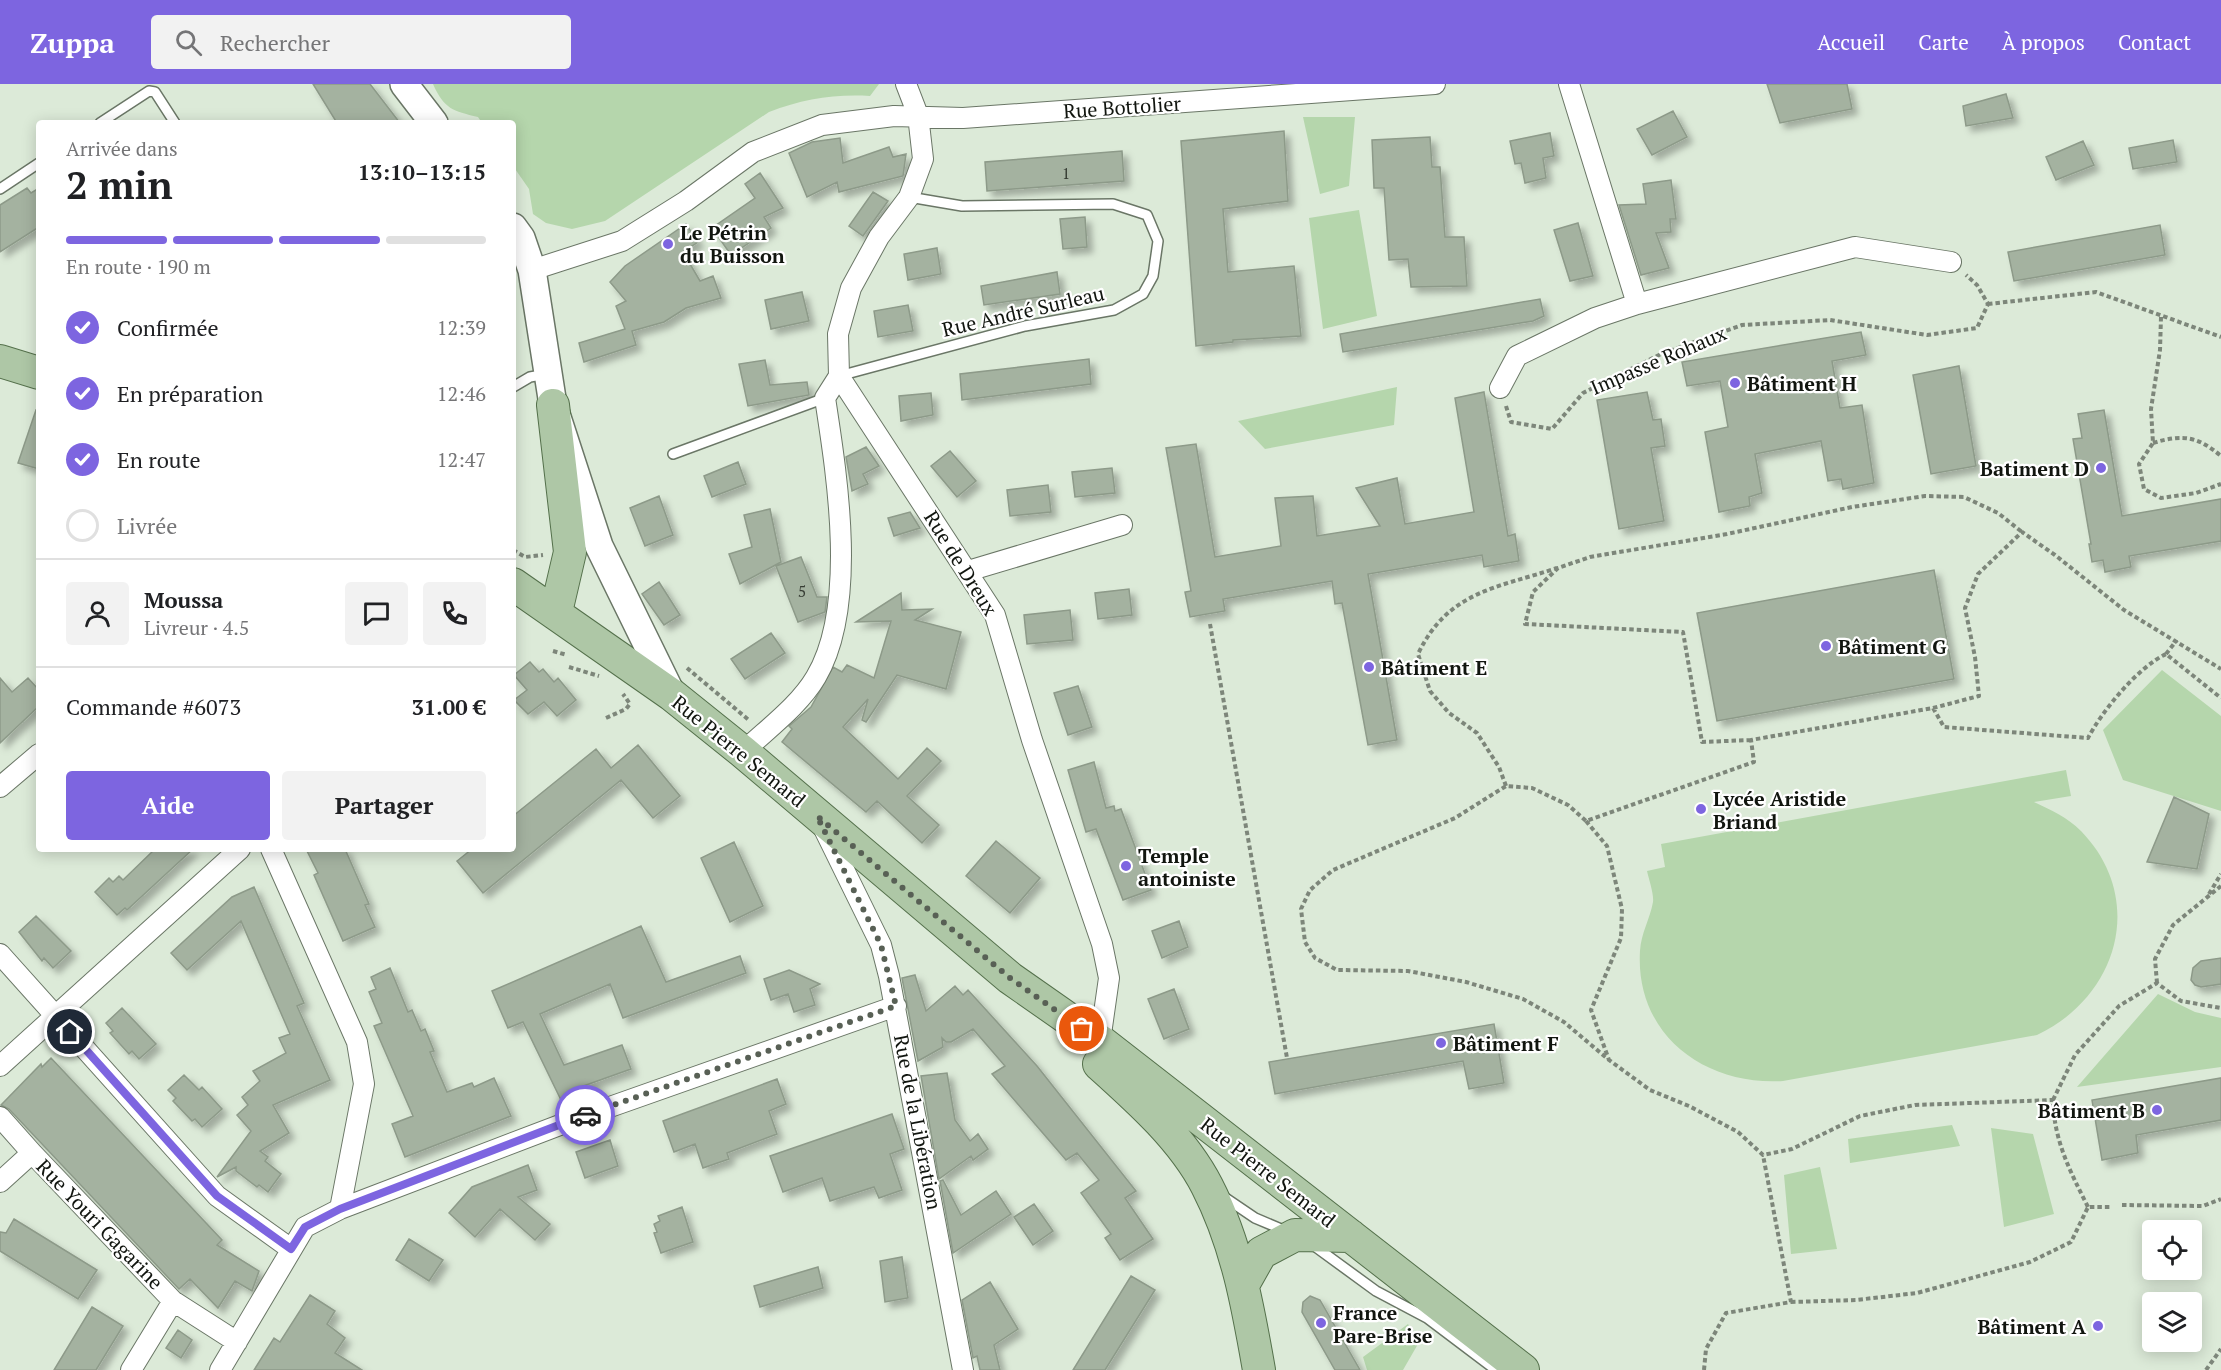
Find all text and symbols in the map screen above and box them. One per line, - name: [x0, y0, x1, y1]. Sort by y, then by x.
- search box: [151, 15, 571, 69]
- text: Zuppa: [30, 24, 115, 61]
- icon: search: [172, 26, 205, 59]
- text: Rechercher: [220, 28, 330, 57]
- text: Accueil: [1817, 28, 1885, 56]
- text: Carte: [1918, 28, 1969, 56]
- text: À propos: [2002, 28, 2085, 56]
- text: Contact: [2118, 28, 2191, 56]
- street label: Rue Bottolier: [1062, 89, 1182, 125]
- text: Arrivée dans: [66, 135, 178, 162]
- text: 13:10–13:15: [358, 157, 486, 186]
- text: 2 min: [66, 158, 173, 210]
- house number: 1: [1062, 162, 1070, 184]
- place label: Le Pétrin du Buisson: [680, 219, 785, 269]
- marker: Le Pétrin du Buisson: [661, 237, 675, 251]
- text: En route · 190 m: [66, 253, 211, 280]
- street label: Rue André Surleau: [939, 279, 1107, 343]
- icon: check: [66, 311, 99, 344]
- text: Confirmée: [117, 313, 219, 342]
- text: 12:39: [437, 314, 486, 341]
- street label: Impasse Rohaux: [1586, 319, 1731, 401]
- place label: Bâtiment H: [1747, 370, 1857, 397]
- marker: Bâtiment H: [1728, 376, 1742, 390]
- icon: check: [66, 377, 99, 410]
- text: En préparation: [117, 379, 263, 408]
- text: 12:46: [437, 380, 486, 407]
- icon: check: [66, 443, 99, 476]
- text: En route: [117, 445, 201, 474]
- text: 12:47: [437, 446, 486, 473]
- place label: Batiment D: [1980, 455, 2089, 482]
- marker: Batiment D: [2094, 461, 2108, 475]
- street label: Rue de Dreux: [918, 505, 1004, 621]
- text: Livrée: [117, 511, 177, 540]
- house number: 5: [798, 580, 806, 602]
- button: person: [66, 582, 129, 645]
- button: chat: [345, 582, 408, 645]
- button: phone: [423, 582, 486, 645]
- text: Moussa: [144, 585, 223, 614]
- text: Livreur · 4.5: [144, 614, 249, 641]
- place label: Bâtiment G: [1838, 633, 1946, 660]
- marker: Bâtiment G: [1819, 639, 1833, 653]
- place label: Bâtiment E: [1381, 654, 1487, 681]
- marker: Bâtiment E: [1362, 660, 1376, 674]
- street label: Rue Pierre Semard: [667, 689, 811, 813]
- text: Commande #6073: [66, 692, 241, 721]
- text: 31.00 €: [411, 692, 486, 721]
- button: Aide: [66, 771, 270, 840]
- button: Partager: [282, 771, 486, 840]
- place label: Lycée Aristide Briand: [1713, 785, 1846, 835]
- marker: Lycée Aristide Briand: [1694, 802, 1708, 816]
- place label: Temple antoiniste: [1138, 842, 1236, 892]
- marker: Temple antoiniste: [1119, 859, 1133, 873]
- pin: [1056, 1003, 1107, 1054]
- pin: [44, 1006, 95, 1057]
- icon: bag: [1065, 1012, 1098, 1045]
- icon: home: [53, 1015, 86, 1048]
- place label: Bâtiment F: [1453, 1030, 1559, 1057]
- street label: Rue de la Libération: [888, 1032, 948, 1212]
- marker: Bâtiment F: [1434, 1036, 1448, 1050]
- courier: [555, 1085, 615, 1145]
- place label: Bâtiment B: [2038, 1097, 2145, 1124]
- icon: car: [569, 1099, 602, 1132]
- marker: Bâtiment B: [2150, 1103, 2164, 1117]
- street label: Rue Pierre Semard: [1195, 1111, 1341, 1233]
- street label: Rue Youri Gagarine: [31, 1153, 169, 1295]
- map controls: [2142, 1220, 2202, 1352]
- button: locate: [2142, 1220, 2202, 1280]
- button: layers: [2142, 1292, 2202, 1352]
- place label: France Pare-Brise: [1333, 1299, 1433, 1349]
- place label: Bâtiment A: [1977, 1313, 2086, 1340]
- marker: France Pare-Brise: [1314, 1316, 1328, 1330]
- marker: Bâtiment A: [2091, 1319, 2105, 1333]

